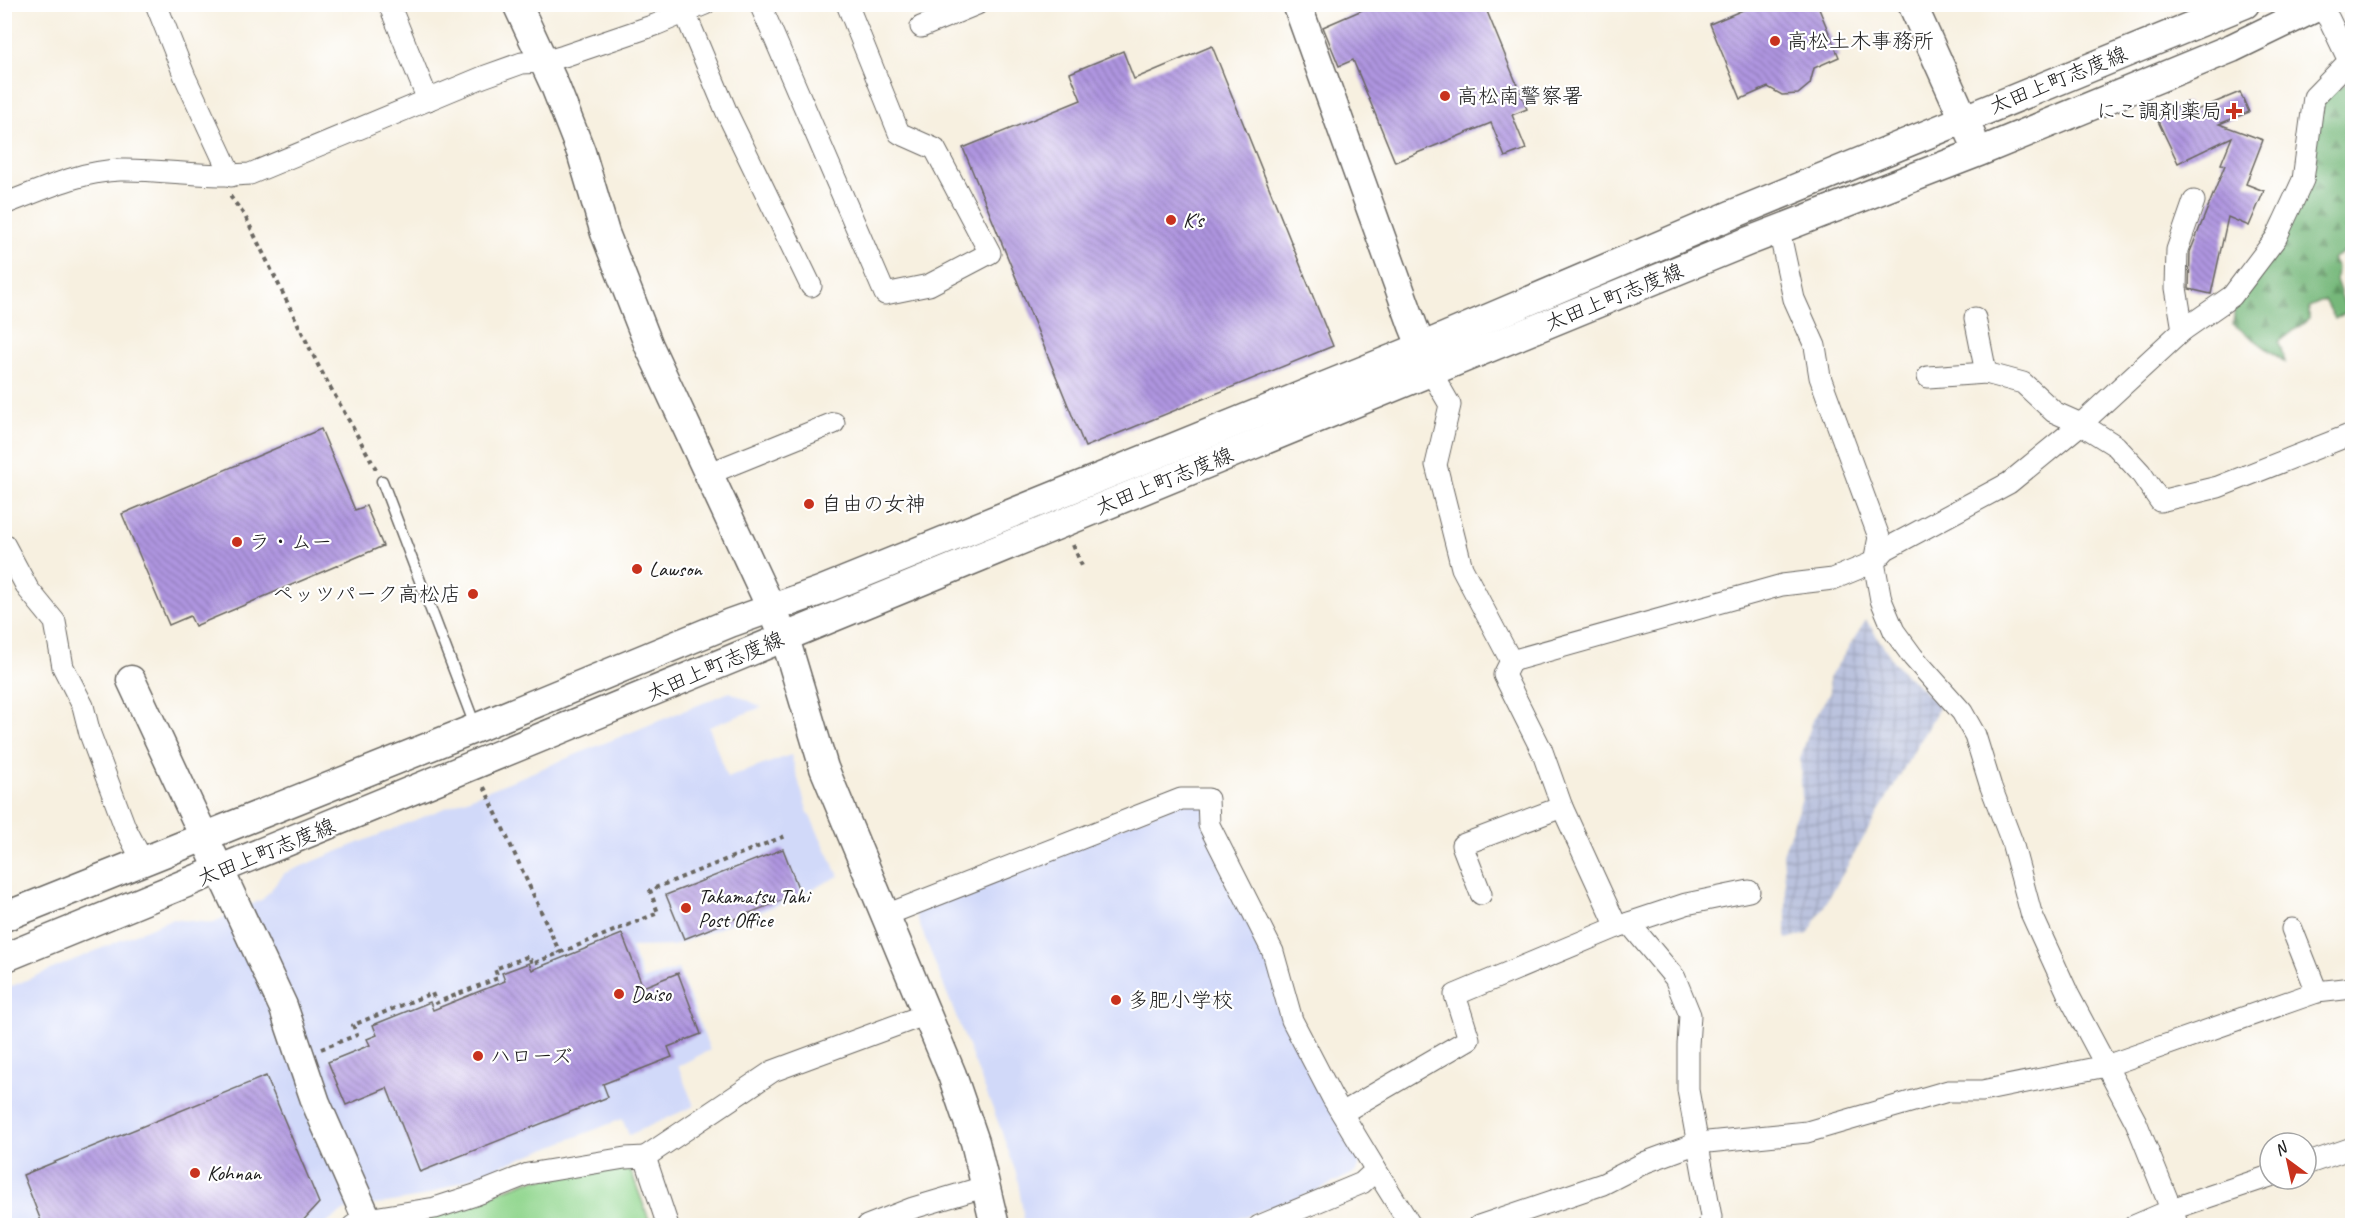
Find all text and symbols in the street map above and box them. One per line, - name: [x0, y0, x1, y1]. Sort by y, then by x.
- place label: 高松土木事務所: [1787, 28, 1934, 54]
- marker: 高松土木事務所: [1768, 34, 1782, 48]
- street label: 太田上町志度線: [1985, 40, 2131, 120]
- place label: 高松南警察署: [1457, 83, 1583, 109]
- marker: 高松南警察署: [1438, 89, 1452, 103]
- place label: にこ調剤薬局: [2096, 98, 2222, 124]
- marker: にこ調剤薬局: [2227, 104, 2241, 118]
- place label: K's: [1183, 207, 1205, 233]
- marker: K's: [1164, 213, 1178, 227]
- street label: 太田上町志度線: [1541, 257, 1687, 337]
- street label: 太田上町志度線: [1091, 441, 1237, 521]
- place label: 自由の女神: [821, 491, 926, 517]
- marker: 自由の女神: [802, 497, 816, 511]
- place label: ラ・ムー: [249, 529, 332, 555]
- marker: ラ・ムー: [230, 535, 244, 549]
- place label: Lawson: [649, 556, 703, 582]
- marker: Lawson: [630, 562, 644, 576]
- place label: ペッツパーク高松店: [272, 581, 461, 607]
- marker: ペッツパーク高松店: [466, 587, 480, 601]
- street label: 太田上町志度線: [642, 625, 788, 707]
- street label: 太田上町志度線: [193, 812, 339, 892]
- place label: Takamatsu Tahi Post Office: [698, 883, 812, 933]
- marker: Takamatsu Tahi Post Office: [679, 901, 693, 915]
- place label: Daiso: [631, 981, 672, 1007]
- marker: Daiso: [612, 987, 626, 1001]
- place label: 多肥小学校: [1128, 987, 1233, 1013]
- marker: 多肥小学校: [1109, 993, 1123, 1007]
- place label: ハローズ: [490, 1043, 572, 1069]
- marker: ハローズ: [471, 1049, 485, 1063]
- north arrow: [2258, 1131, 2318, 1191]
- text: N: [2271, 1136, 2293, 1160]
- place label: Kohnan: [207, 1160, 262, 1186]
- marker: Kohnan: [188, 1166, 202, 1180]

